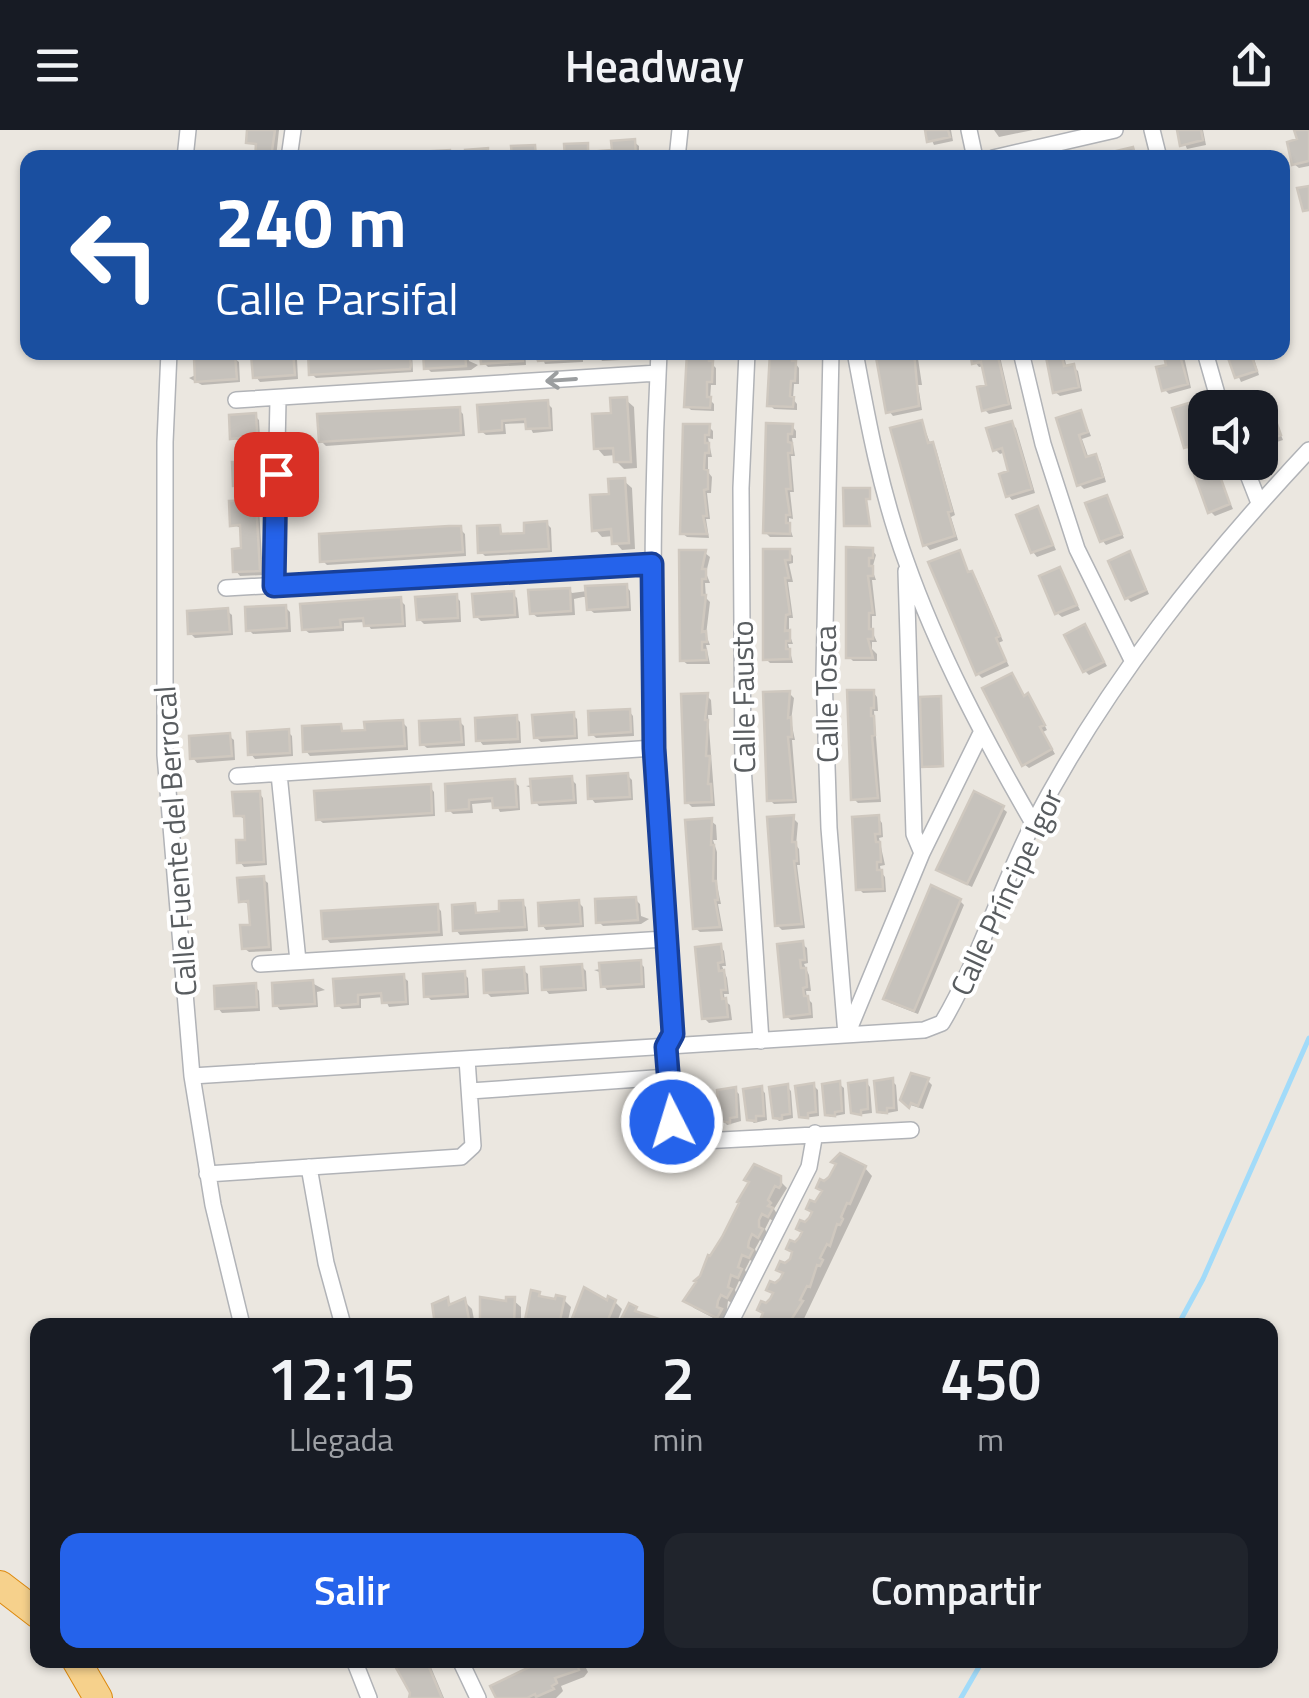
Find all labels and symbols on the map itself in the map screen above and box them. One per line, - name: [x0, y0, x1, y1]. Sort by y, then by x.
- one-way arrow: [545, 371, 577, 390]
- pin: [234, 432, 319, 517]
- street label: Calle Fausto: [719, 620, 767, 774]
- street label: Calle Tosca: [802, 625, 850, 763]
- street label: Calle Fuente del Berrocal: [141, 684, 209, 998]
- street label: Calle Príncipe Igor: [938, 781, 1074, 1003]
- position arrow: [620, 1070, 724, 1174]

